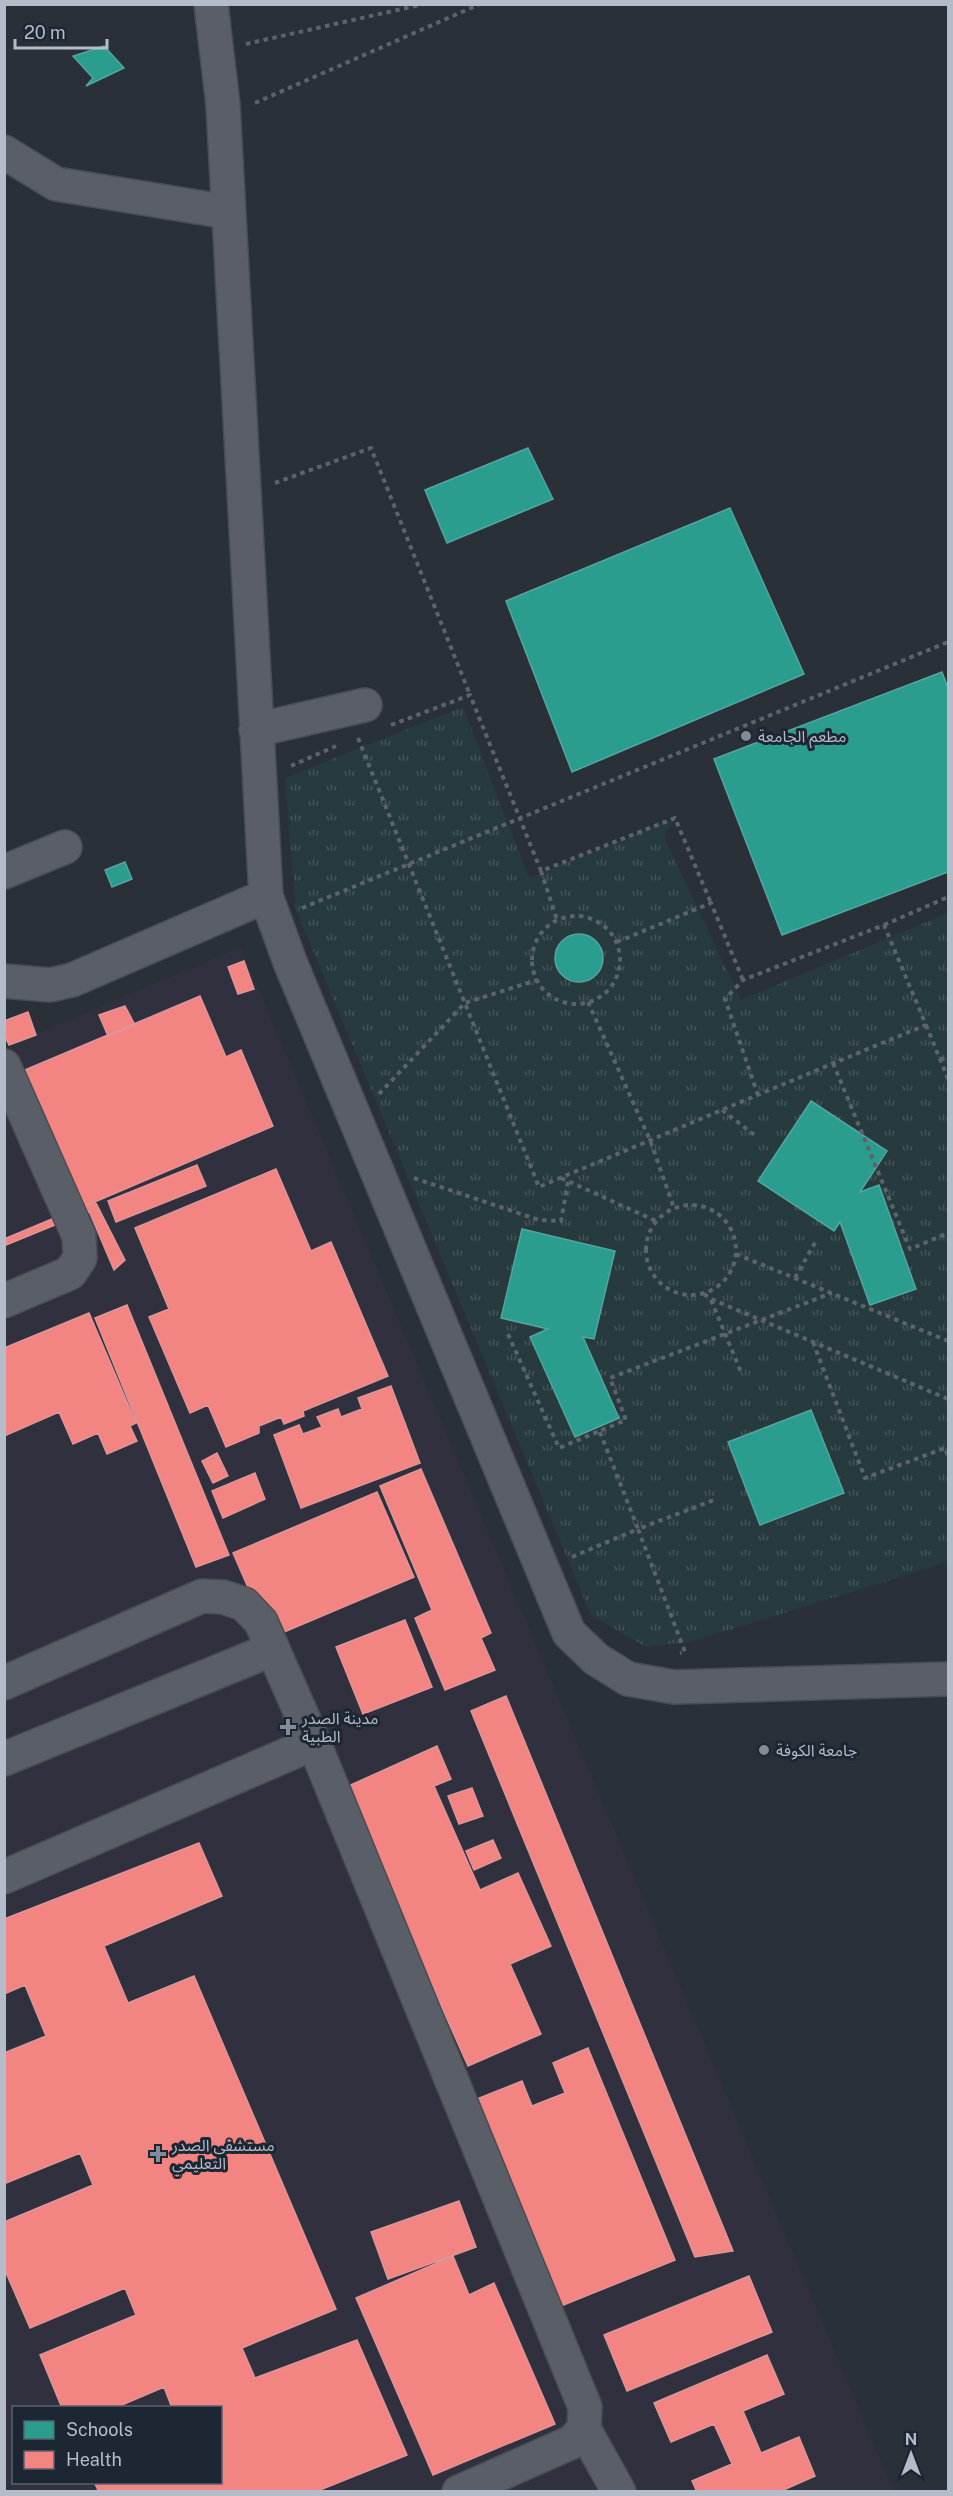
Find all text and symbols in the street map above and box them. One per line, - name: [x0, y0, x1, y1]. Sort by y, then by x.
- scale bar: [15, 12, 106, 50]
- text: 20 m: [24, 22, 66, 43]
- place label: مطعم الجامعة: [758, 727, 846, 749]
- marker: مطعم الجامعة: [739, 729, 753, 743]
- place label: مدينة الصدر الطبية: [301, 1709, 378, 1746]
- marker: مدينة الصدر الطبية: [279, 1718, 297, 1736]
- place label: جامعة الكوفة: [776, 1741, 857, 1760]
- marker: جامعة الكوفة: [757, 1743, 771, 1757]
- place label: مستشفى الصدر التعليمي: [171, 2136, 275, 2175]
- marker: مستشفى الصدر التعليمي: [149, 2145, 167, 2163]
- legend: [12, 2406, 222, 2484]
- text: Schools: [66, 2419, 133, 2440]
- north arrow: [881, 2424, 941, 2484]
- text: N: [905, 2430, 917, 2449]
- text: Health: [66, 2449, 122, 2470]

